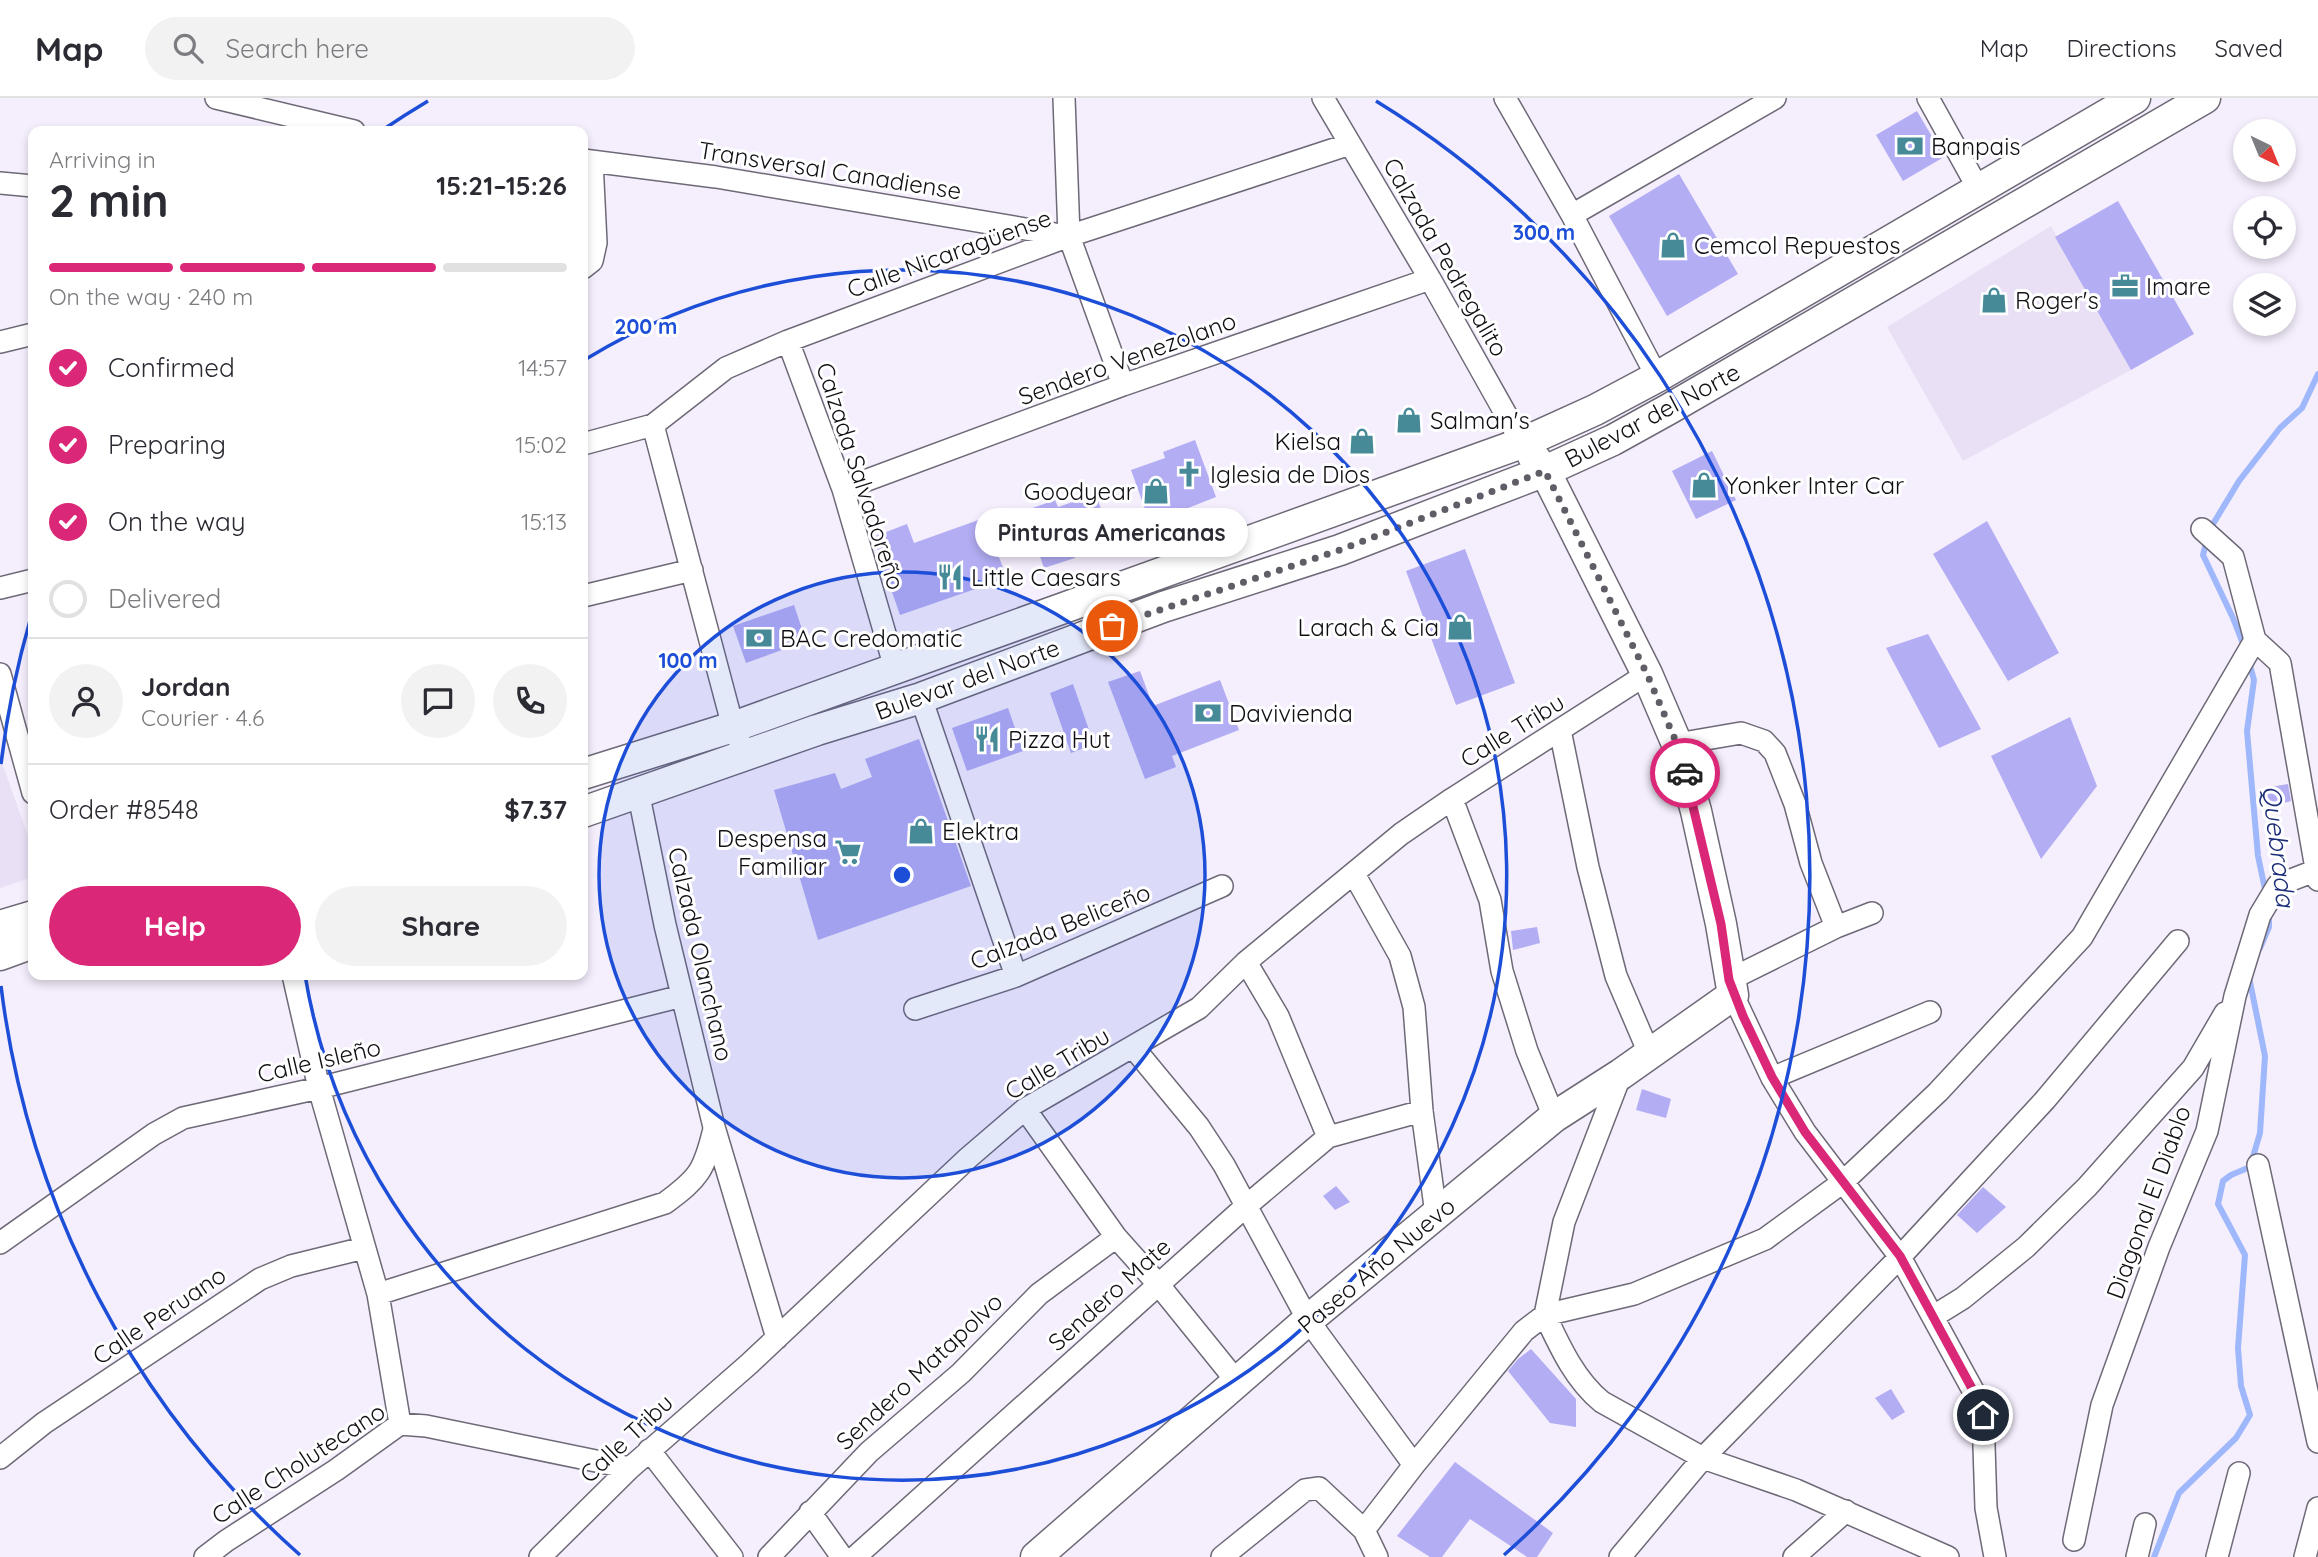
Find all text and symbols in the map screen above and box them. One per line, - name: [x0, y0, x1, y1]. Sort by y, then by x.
- search box: [145, 17, 635, 80]
- text: Map: [35, 28, 103, 69]
- icon: search: [169, 29, 207, 67]
- text: Search here: [225, 32, 369, 65]
- text: Map: [1980, 33, 2029, 63]
- text: Directions: [2067, 33, 2177, 63]
- text: Saved: [2215, 33, 2283, 63]
- north arrow: [2233, 119, 2296, 182]
- map controls: [2233, 119, 2296, 336]
- bank icon: Banpais: [1895, 131, 1925, 161]
- place label: Banpais: [1931, 131, 2021, 161]
- street label: Transversal Canadiense: [696, 134, 964, 206]
- text: Arriving in: [49, 145, 156, 174]
- street label: Calzada Pedregalito: [1377, 152, 1515, 362]
- text: 15:21–15:26: [436, 169, 567, 202]
- text: 2 min: [49, 171, 169, 229]
- button: locate: [2233, 196, 2296, 259]
- street label: Calle Nicaragüense: [843, 202, 1055, 304]
- text: 300 m: [1513, 219, 1575, 245]
- shop icon: Cemcol Repuestos: [1658, 230, 1688, 260]
- place label: Cemcol Repuestos: [1694, 230, 1900, 260]
- office icon: Imare: [2110, 271, 2140, 301]
- place label: Imare: [2146, 271, 2211, 301]
- button: layers: [2233, 273, 2296, 336]
- text: On the way · 240 m: [49, 282, 253, 311]
- shop icon: Roger's: [1979, 285, 2009, 315]
- place label: Roger's: [2015, 285, 2099, 315]
- street label: Sendero Venezolano: [1014, 305, 1240, 411]
- text: 200 m: [615, 313, 677, 339]
- icon: check: [49, 349, 87, 387]
- text: Confirmed: [108, 351, 235, 384]
- text: 14:57: [518, 353, 567, 382]
- street label: Bulevar del Norte: [1559, 356, 1745, 474]
- street label: Calzada Salvadoreño: [810, 359, 912, 593]
- shop icon: Salman's: [1394, 405, 1424, 435]
- place label: Salman's: [1430, 405, 1530, 435]
- icon: check: [49, 426, 87, 464]
- place label: Kielsa: [1275, 426, 1341, 456]
- shop icon: Kielsa: [1347, 426, 1377, 456]
- text: Preparing: [108, 428, 226, 461]
- text: 15:02: [515, 430, 567, 459]
- church icon: Iglesia de Dios: [1174, 459, 1204, 489]
- place label: Iglesia de Dios: [1210, 459, 1370, 489]
- shop icon: Yonker Inter Car: [1689, 470, 1719, 500]
- place label: Yonker Inter Car: [1725, 470, 1904, 500]
- place label: Goodyear: [1024, 476, 1135, 506]
- shop icon: Goodyear: [1141, 476, 1171, 506]
- icon: check: [49, 503, 87, 541]
- text: On the way: [108, 505, 246, 538]
- text: 15:13: [521, 507, 567, 536]
- callout: Pinturas Americanas: [976, 507, 1248, 556]
- text: Pinturas Americanas: [997, 518, 1226, 547]
- restaurant icon: Little Caesars: [935, 562, 965, 592]
- place label: Little Caesars: [971, 562, 1121, 592]
- text: Delivered: [108, 582, 221, 615]
- pin: [1082, 596, 1142, 656]
- icon: bag: [1093, 607, 1131, 645]
- place label: Larach & Cia: [1297, 612, 1439, 642]
- shop icon: Larach & Cia: [1445, 612, 1475, 642]
- bank icon: BAC Credomatic: [744, 623, 774, 653]
- place label: BAC Credomatic: [780, 623, 962, 653]
- street label: Bulevar del Norte: [871, 632, 1063, 726]
- text: 100 m: [658, 647, 718, 673]
- button: person: [49, 664, 123, 738]
- button: chat: [401, 664, 475, 738]
- button: phone: [493, 664, 567, 738]
- text: Jordan: [141, 670, 230, 703]
- street label: Calle Tribu: [1455, 686, 1569, 774]
- bank icon: Davivienda: [1193, 698, 1223, 728]
- place label: Davivienda: [1229, 698, 1353, 728]
- text: Courier · 4.6: [141, 703, 264, 732]
- restaurant icon: Pizza Hut: [972, 724, 1002, 754]
- place label: Pizza Hut: [1008, 724, 1111, 754]
- courier: [1650, 738, 1720, 808]
- icon: car: [1666, 754, 1704, 792]
- water label: Quebrada: [2255, 783, 2303, 910]
- text: Order #8548: [49, 793, 199, 826]
- text: $7.37: [504, 793, 567, 826]
- shop icon: Elektra: [906, 816, 936, 846]
- place label: Elektra: [942, 816, 1019, 846]
- place label: Despensa Familiar: [717, 823, 827, 881]
- supermarket icon: Despensa Familiar: [833, 837, 863, 867]
- street label: Calzada Olanchano: [662, 844, 740, 1064]
- centre of rings: [890, 863, 914, 887]
- street label: Calzada Beliceño: [966, 876, 1154, 976]
- button: Help: [49, 886, 301, 966]
- button: Share: [315, 886, 567, 966]
- street label: Calle Tribu: [999, 1020, 1115, 1106]
- street label: Calle Isleño: [254, 1031, 384, 1089]
- street label: Diagonal El Diablo: [2099, 1101, 2197, 1303]
- street label: Paseo Año Nuevo: [1291, 1190, 1461, 1340]
- street label: Sendero Mate: [1041, 1231, 1177, 1357]
- street label: Calle Peruano: [87, 1259, 231, 1371]
- street label: Sendero Matapolvo: [829, 1286, 1009, 1456]
- pin: [1953, 1385, 2013, 1445]
- street label: Calle Tribu: [573, 1387, 679, 1489]
- street label: Calle Cholutecano: [206, 1396, 390, 1530]
- icon: home: [1964, 1396, 2002, 1434]

